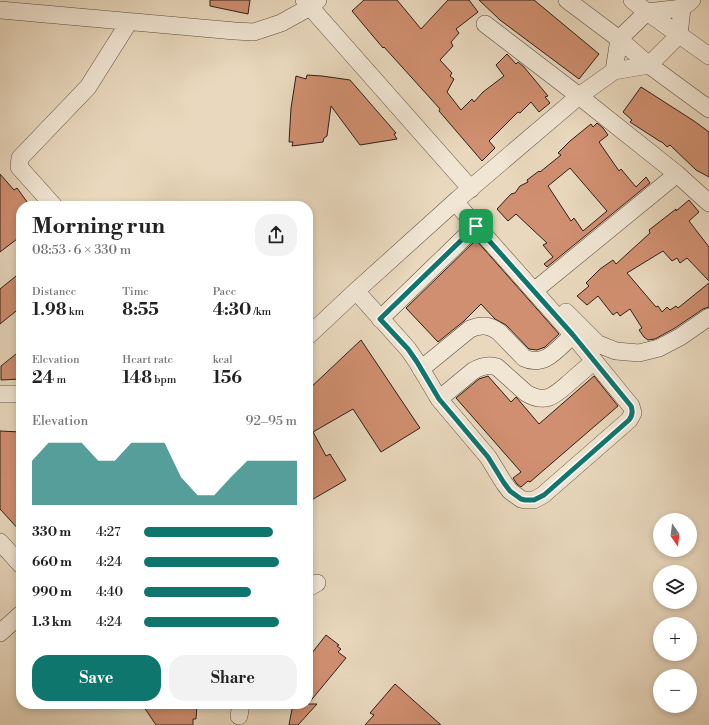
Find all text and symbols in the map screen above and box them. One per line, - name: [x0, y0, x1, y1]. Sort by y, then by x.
- pin: [459, 209, 493, 243]
- text: Morning run: [32, 213, 165, 240]
- button: share: [255, 214, 297, 256]
- icon: arrive: [465, 215, 487, 237]
- text: 08:53 · 6 × 330 m: [32, 242, 131, 258]
- text: Distance: [32, 285, 76, 299]
- text: Time: [122, 285, 149, 299]
- text: Pace: [213, 285, 236, 299]
- text: 1.98: [32, 299, 67, 321]
- text: 8:55: [122, 299, 159, 321]
- text: 4:30: [213, 299, 251, 321]
- text: km: [67, 305, 84, 319]
- text: /km: [251, 305, 271, 319]
- text: Elevation: [32, 353, 80, 367]
- text: Heart rate: [122, 353, 173, 367]
- text: kcal: [213, 353, 233, 367]
- text: 24: [32, 367, 54, 389]
- text: 148: [122, 367, 152, 389]
- text: 156: [213, 367, 242, 389]
- text: m: [54, 373, 66, 387]
- text: bpm: [152, 373, 177, 387]
- text: Elevation: [32, 413, 88, 429]
- text: 92–95 m: [246, 413, 297, 429]
- north arrow: [653, 513, 697, 557]
- map controls: [653, 513, 697, 713]
- text: 330 m: [32, 524, 71, 540]
- text: 4:27: [96, 524, 121, 540]
- text: 660 m: [32, 554, 72, 570]
- text: 4:24: [96, 554, 122, 570]
- button: layers: [653, 565, 697, 609]
- text: 990 m: [32, 584, 72, 600]
- text: 4:40: [96, 584, 123, 600]
- text: 1.3 km: [32, 614, 72, 630]
- text: 4:24: [96, 614, 122, 630]
- button: +: [653, 617, 697, 661]
- button: Save: [32, 655, 161, 701]
- button: Share: [169, 655, 297, 701]
- button: −: [653, 669, 697, 713]

